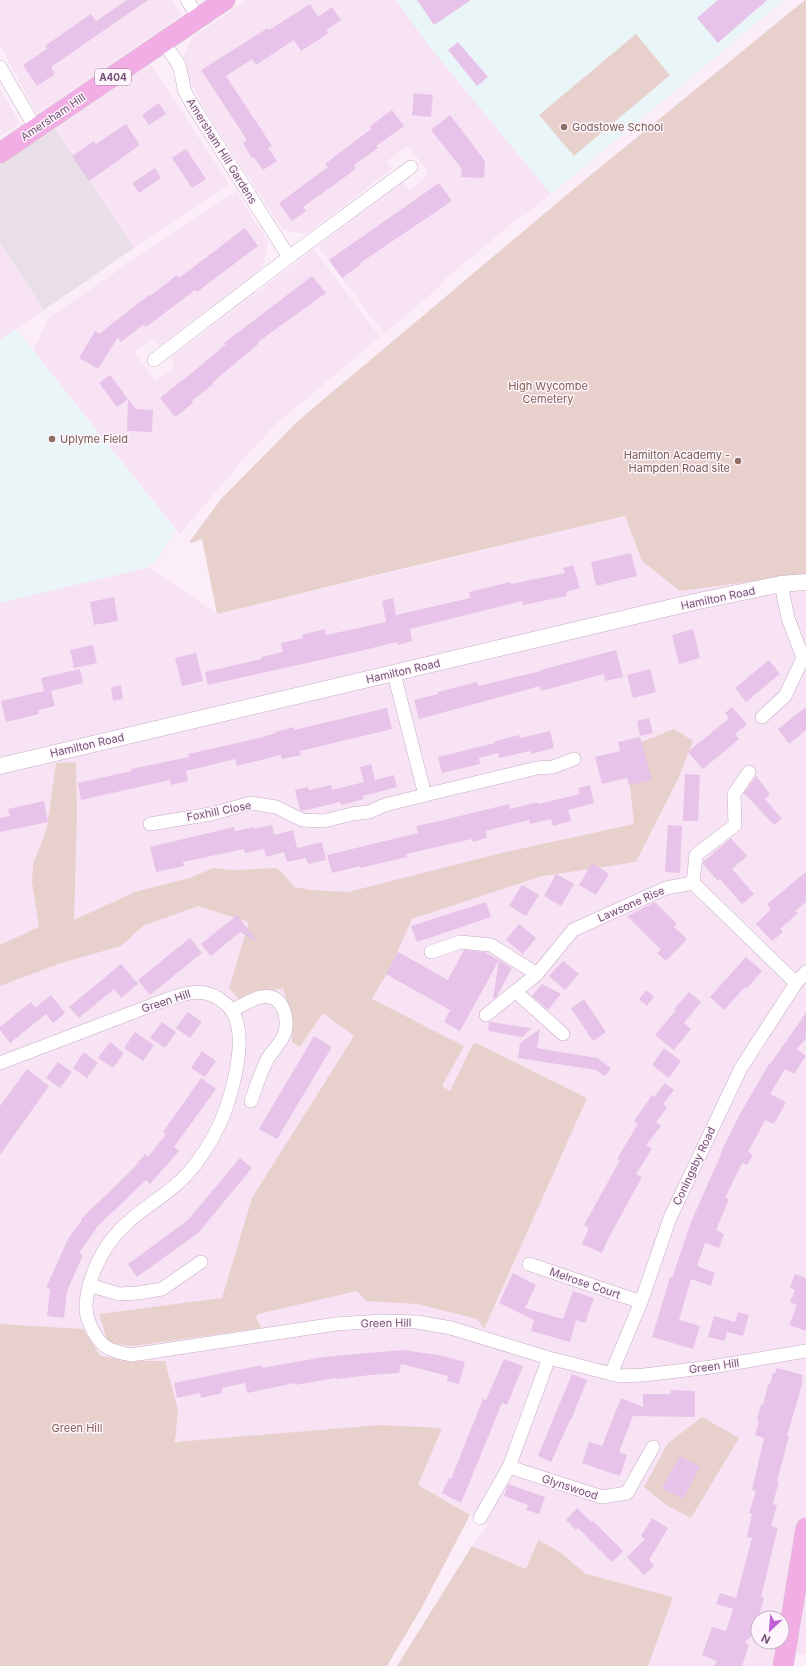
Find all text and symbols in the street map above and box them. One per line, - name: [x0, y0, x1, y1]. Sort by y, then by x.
- road number: A404: [95, 69, 131, 85]
- street label: Amersham Hill: [18, 90, 88, 144]
- street label: Amersham Hill Gardens: [184, 96, 260, 207]
- place label: Godstowe School: [572, 120, 663, 134]
- marker: Godstowe School: [559, 122, 569, 132]
- park label: High Wycombe Cemetery: [508, 379, 588, 406]
- place label: Uplyme Field: [60, 432, 128, 446]
- marker: Uplyme Field: [47, 434, 57, 444]
- place label: Hamilton Academy - Hampden Road site: [624, 448, 730, 475]
- marker: Hamilton Academy - Hampden Road site: [733, 456, 743, 466]
- street label: Hamilton Road: [680, 583, 756, 613]
- street label: Hamilton Road: [365, 656, 441, 686]
- street label: Hamilton Road: [49, 730, 125, 760]
- street label: Foxhill Close: [186, 798, 252, 824]
- street label: Lawsone Rise: [595, 883, 667, 925]
- street label: Green Hill: [140, 986, 192, 1016]
- street label: Coningsby Road: [670, 1124, 718, 1208]
- street label: Melrose Court: [548, 1264, 623, 1302]
- street label: Green Hill: [360, 1316, 412, 1330]
- street label: Green Hill: [688, 1356, 740, 1376]
- park label: Green Hill: [52, 1421, 102, 1435]
- street label: Glynswood: [540, 1471, 600, 1503]
- north arrow: [750, 1610, 790, 1650]
- text: N: [759, 1631, 772, 1647]

